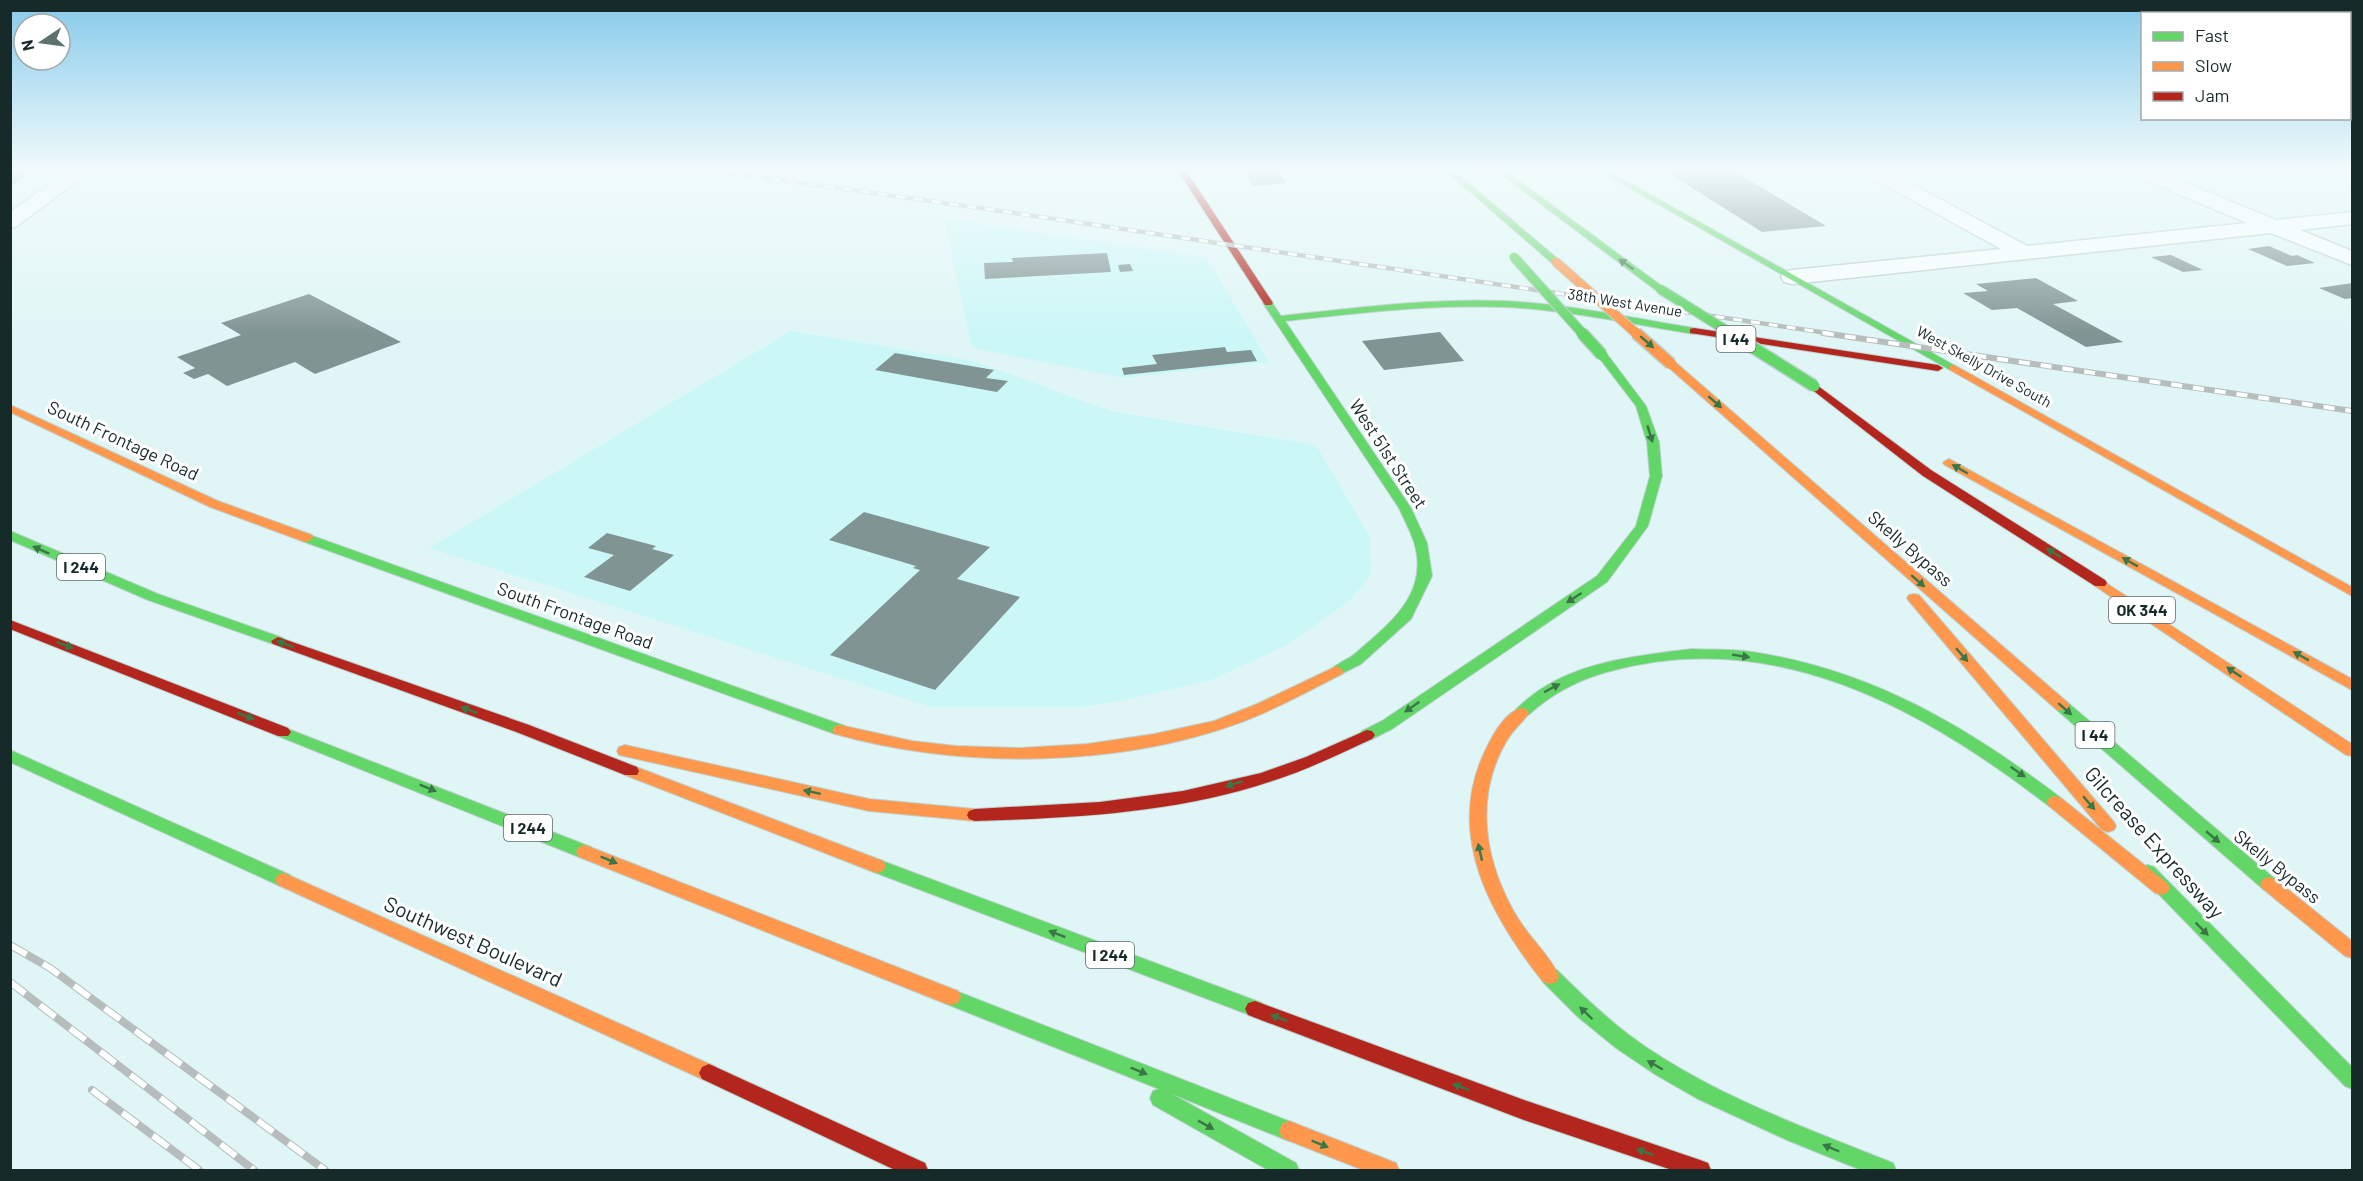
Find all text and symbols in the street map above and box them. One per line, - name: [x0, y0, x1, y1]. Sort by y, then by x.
- north arrow: [12, 12, 72, 72]
- legend: [2141, 12, 2351, 120]
- text: Fast: [2195, 24, 2229, 46]
- text: N: [16, 38, 37, 53]
- text: Slow: [2195, 54, 2232, 76]
- text: Jam: [2195, 84, 2229, 106]
- one-way arrow: [1618, 258, 1634, 270]
- street label: 38th West Avenue: [1567, 284, 1684, 320]
- street label: West Skelly Drive South: [1914, 321, 2055, 411]
- road number: I 44: [1716, 326, 1756, 352]
- one-way arrow: [1639, 335, 1654, 348]
- street label: South Frontage Road: [44, 395, 202, 485]
- street label: West 51st Street: [1345, 395, 1432, 512]
- one-way arrow: [1707, 395, 1722, 408]
- one-way arrow: [1646, 425, 1655, 443]
- one-way arrow: [1951, 464, 1968, 474]
- street label: Skelly Bypass: [1864, 506, 1957, 591]
- one-way arrow: [31, 545, 49, 555]
- one-way arrow: [2045, 548, 2062, 559]
- road number: I 244: [57, 554, 105, 580]
- one-way arrow: [2122, 557, 2139, 567]
- one-way arrow: [1910, 574, 1926, 587]
- street label: South Frontage Road: [494, 577, 656, 653]
- one-way arrow: [1566, 592, 1582, 604]
- road number: OK 344: [2109, 597, 2175, 623]
- one-way arrow: [276, 639, 294, 649]
- one-way arrow: [56, 641, 74, 650]
- one-way arrow: [1955, 647, 1968, 662]
- one-way arrow: [2292, 651, 2309, 661]
- one-way arrow: [1732, 652, 1751, 661]
- one-way arrow: [2226, 666, 2242, 677]
- one-way arrow: [1544, 683, 1561, 693]
- one-way arrow: [1405, 701, 1421, 713]
- one-way arrow: [2057, 702, 2072, 715]
- one-way arrow: [460, 704, 478, 714]
- one-way arrow: [238, 712, 256, 722]
- road number: I 44: [2076, 722, 2114, 748]
- street label: Gilcrease Expressway: [2080, 761, 2230, 923]
- one-way arrow: [2009, 766, 2025, 778]
- one-way arrow: [1225, 780, 1243, 790]
- one-way arrow: [419, 784, 437, 793]
- one-way arrow: [802, 787, 821, 796]
- one-way arrow: [2082, 795, 2095, 810]
- road number: I 244: [504, 815, 552, 841]
- street label: Skelly Bypass: [2230, 825, 2325, 908]
- one-way arrow: [2205, 830, 2221, 843]
- one-way arrow: [1475, 843, 1484, 862]
- one-way arrow: [600, 856, 618, 865]
- street label: Southwest Boulevard: [381, 890, 567, 991]
- one-way arrow: [2195, 922, 2210, 936]
- one-way arrow: [1048, 929, 1066, 939]
- road number: I 244: [1086, 942, 1134, 968]
- one-way arrow: [1579, 1006, 1593, 1020]
- one-way arrow: [1269, 1013, 1287, 1023]
- one-way arrow: [1646, 1060, 1663, 1070]
- one-way arrow: [1130, 1067, 1148, 1077]
- one-way arrow: [1452, 1081, 1470, 1091]
- one-way arrow: [1198, 1119, 1215, 1129]
- one-way arrow: [1311, 1139, 1329, 1149]
- one-way arrow: [1822, 1143, 1840, 1152]
- one-way arrow: [1636, 1146, 1654, 1156]

